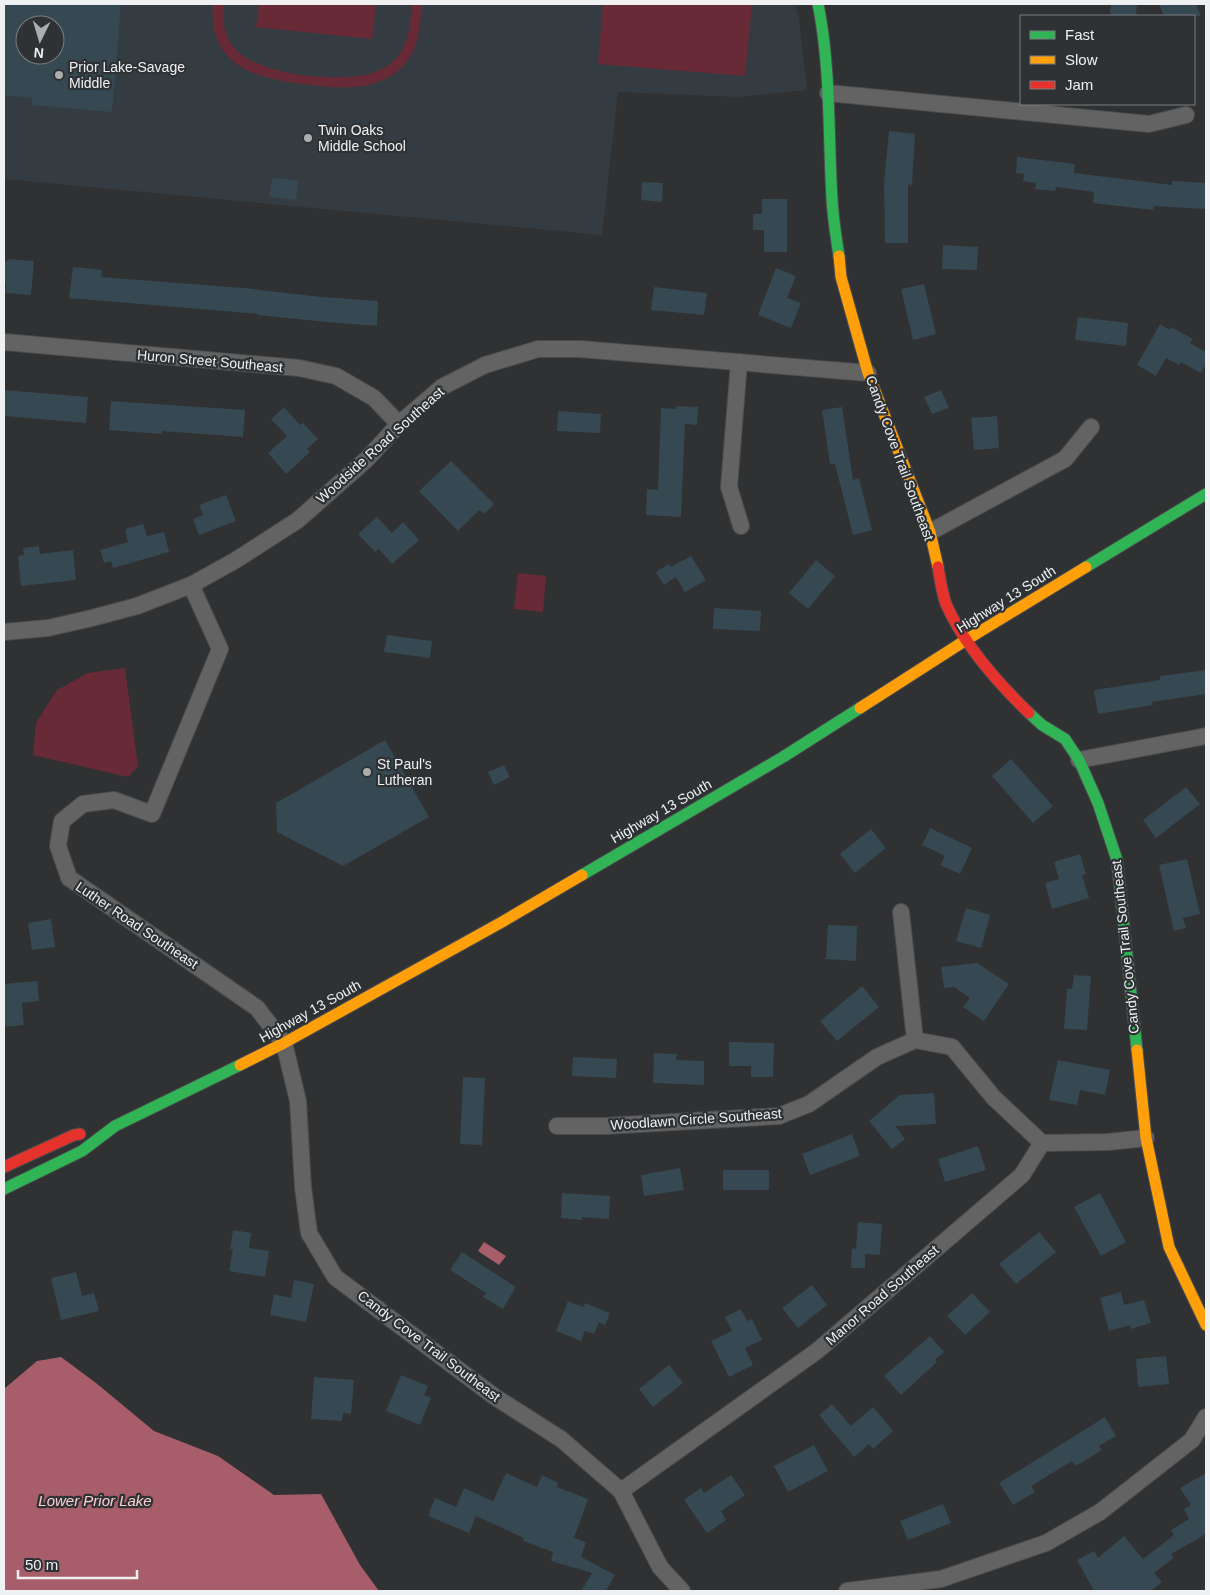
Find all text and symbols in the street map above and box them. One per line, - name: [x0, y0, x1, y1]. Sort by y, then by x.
- north arrow: [15, 15, 65, 65]
- legend: [1020, 15, 1195, 105]
- text: Fast: [1065, 26, 1095, 43]
- text: N: [33, 45, 45, 61]
- text: Slow: [1065, 51, 1098, 68]
- place label: Prior Lake-Savage Middle: [69, 59, 185, 91]
- marker: Prior Lake-Savage Middle: [53, 69, 65, 81]
- text: Jam: [1065, 76, 1093, 93]
- place label: Twin Oaks Middle School: [318, 122, 406, 154]
- marker: Twin Oaks Middle School: [302, 132, 314, 144]
- street label: Huron Street Southeast: [136, 347, 284, 375]
- street label: Candy Cove Trail Southeast: [863, 373, 937, 543]
- street label: Woodside Road Southeast: [313, 383, 447, 507]
- street label: Highway 13 South: [954, 562, 1058, 636]
- place label: St Paul's Lutheran: [377, 756, 432, 788]
- marker: St Paul's Lutheran: [361, 766, 373, 778]
- street label: Highway 13 South: [608, 776, 714, 846]
- street label: Candy Cove Trail Southeast: [1108, 859, 1142, 1035]
- street label: Luther Road Southeast: [73, 878, 201, 972]
- street label: Highway 13 South: [256, 976, 364, 1046]
- street label: Woodlawn Circle Southeast: [610, 1105, 782, 1133]
- street label: Manor Road Southeast: [822, 1242, 942, 1348]
- street label: Candy Cove Trail Southeast: [355, 1287, 504, 1405]
- water label: Lower Prior Lake: [38, 1492, 152, 1509]
- scale bar: [18, 1548, 136, 1580]
- text: 50 m: [25, 1556, 58, 1573]

